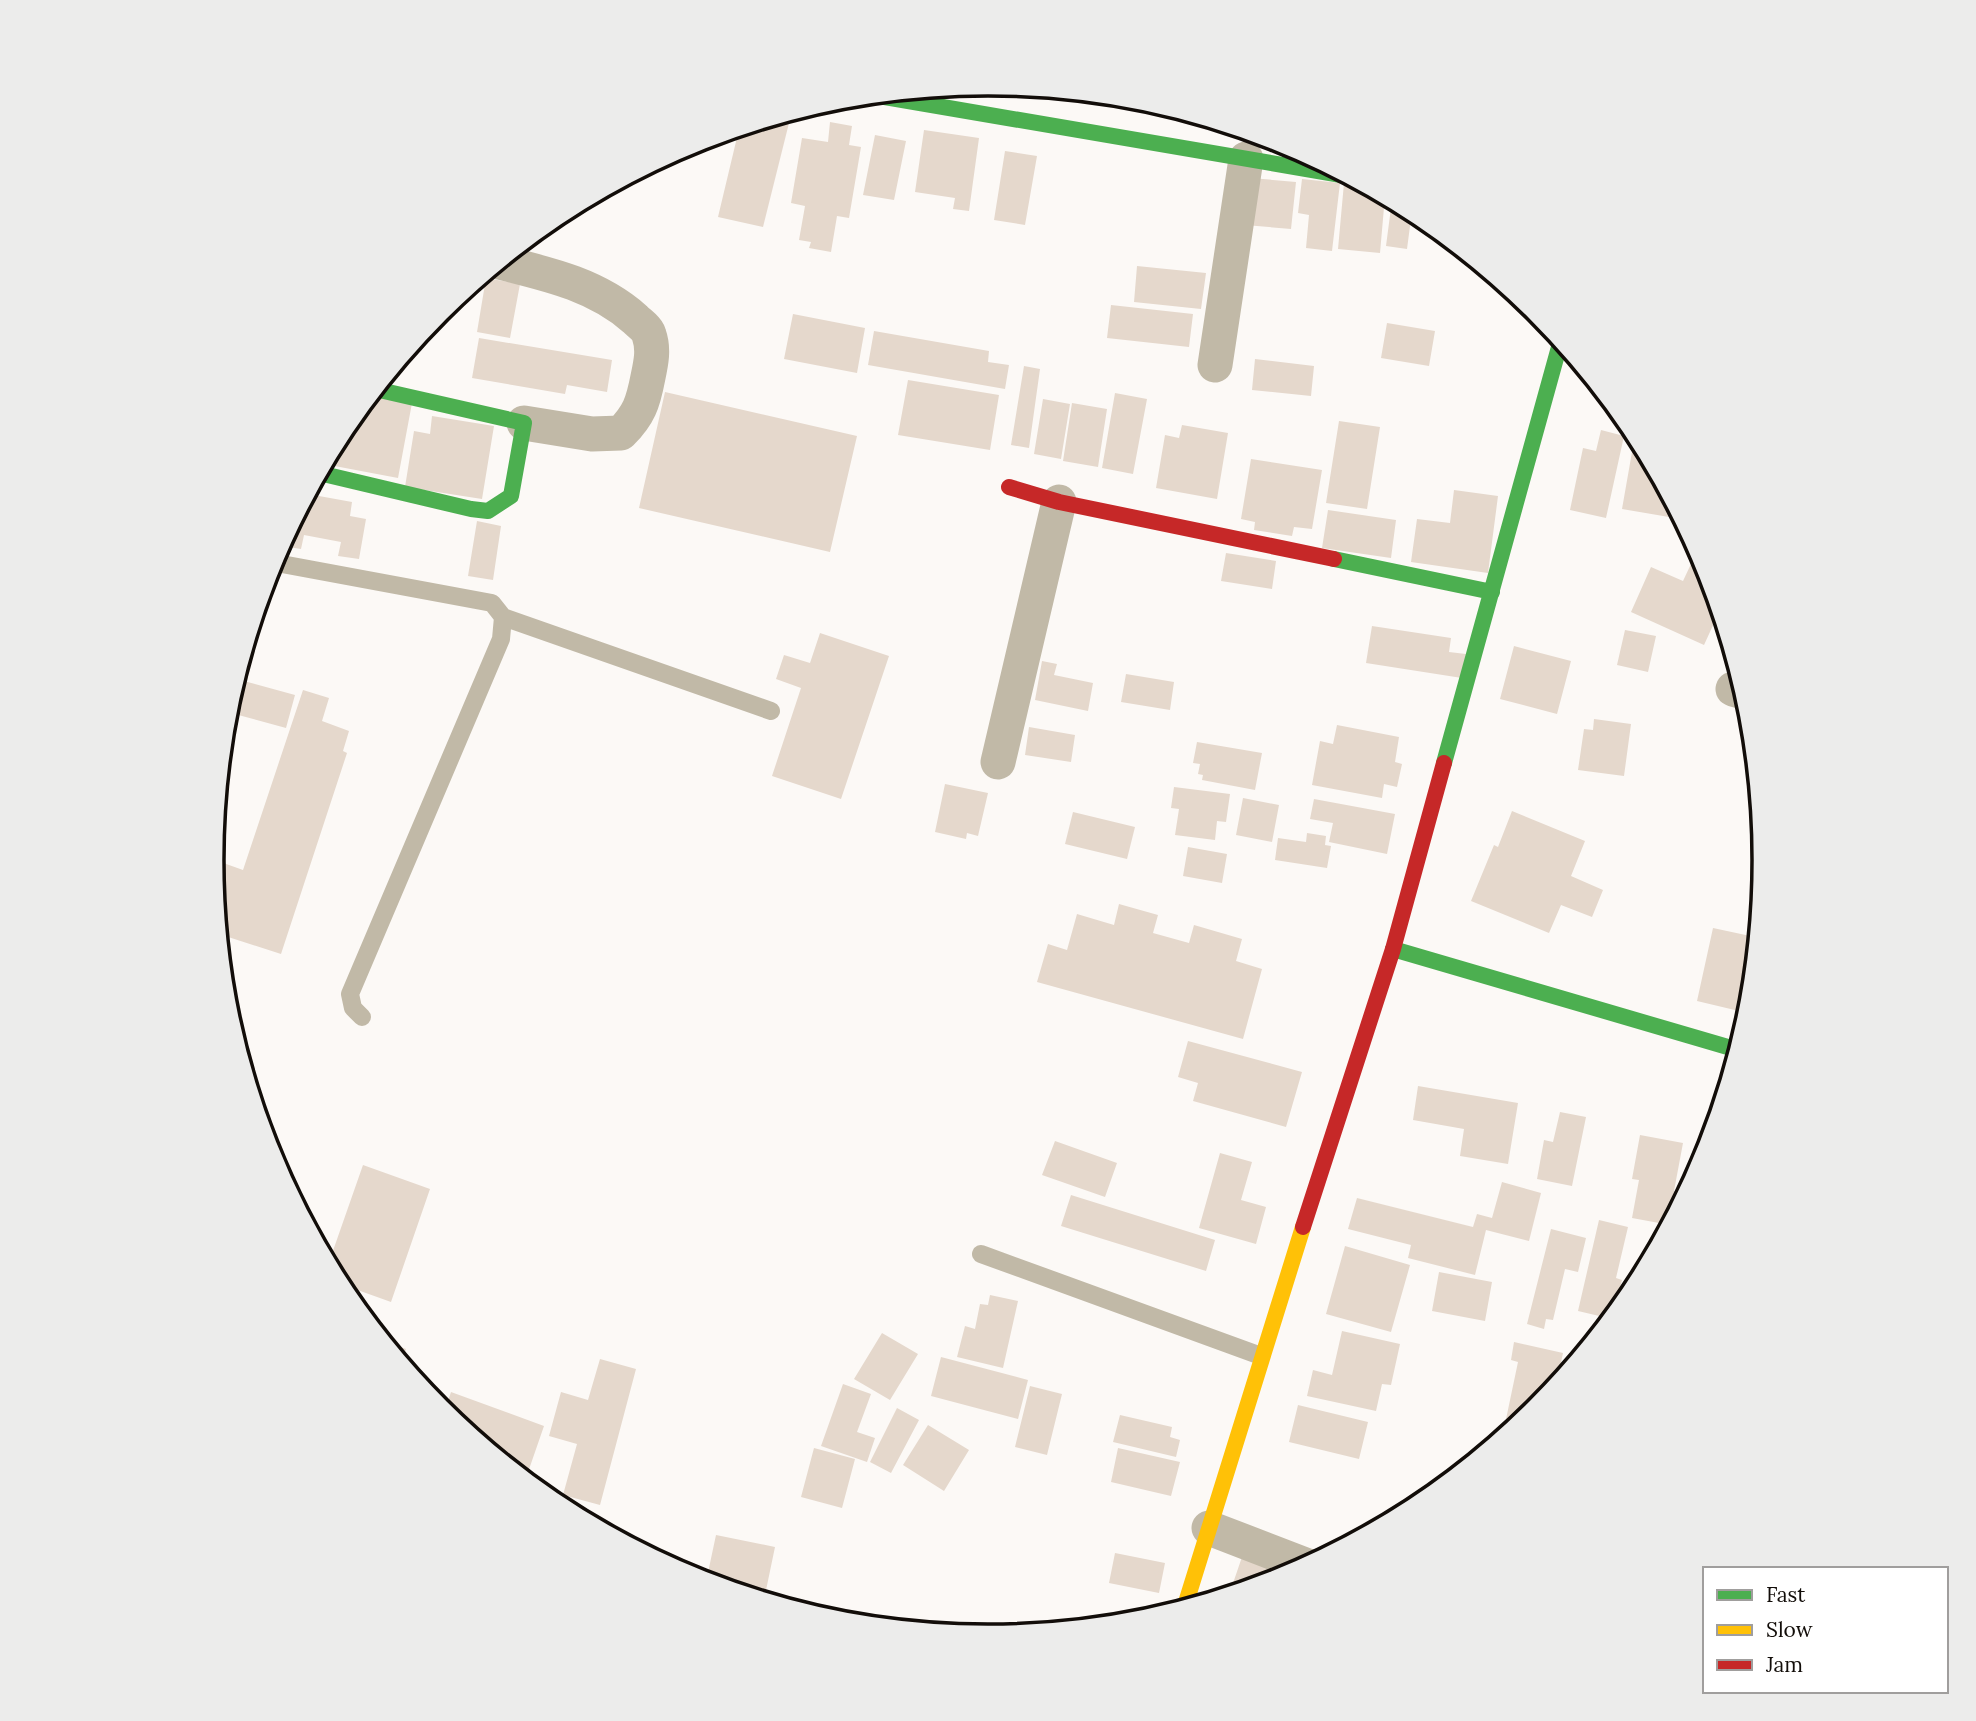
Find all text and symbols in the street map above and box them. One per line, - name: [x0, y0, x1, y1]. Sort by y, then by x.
- legend: [1703, 1567, 1948, 1693]
- text: Fast: [1766, 1581, 1806, 1608]
- text: Slow: [1766, 1616, 1813, 1643]
- text: Jam: [1765, 1651, 1803, 1678]

